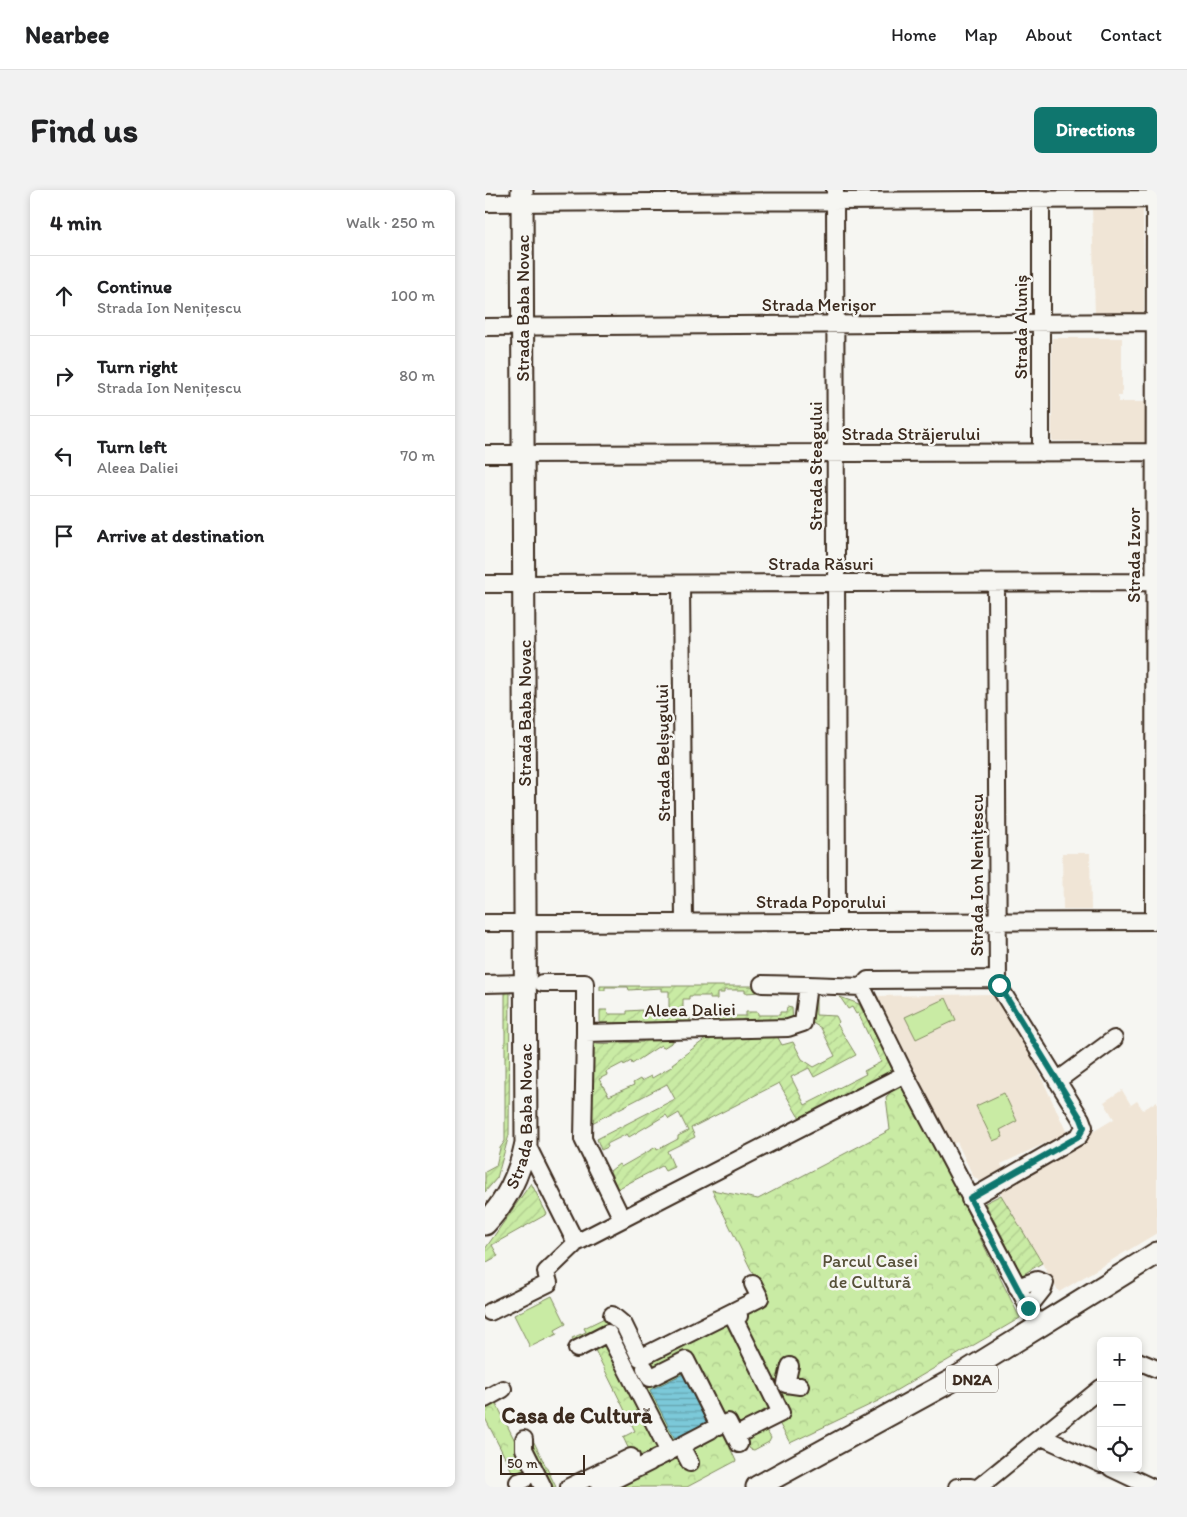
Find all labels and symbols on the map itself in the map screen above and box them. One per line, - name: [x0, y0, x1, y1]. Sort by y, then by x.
- street label: Strada Baba Novac: [512, 235, 534, 381]
- street label: Strada Aluniș: [1010, 275, 1032, 379]
- street label: Strada Merișor: [762, 294, 876, 316]
- street label: Strada Steagului: [805, 401, 827, 531]
- street label: Strada Străjerului: [842, 423, 980, 445]
- street label: Strada Izvor: [1123, 506, 1145, 603]
- street label: Strada Răsuri: [768, 553, 874, 575]
- street label: Strada Baba Novac: [514, 640, 536, 786]
- street label: Strada Belșugului: [651, 684, 675, 822]
- street label: Strada Ion Nenițescu: [966, 794, 988, 956]
- street label: Strada Poporului: [756, 891, 886, 913]
- route start: [988, 974, 1011, 997]
- street label: Aleea Daliei: [644, 998, 736, 1022]
- street label: Strada Baba Novac: [501, 1043, 538, 1193]
- park label: Parcul Casei de Cultură: [822, 1250, 918, 1293]
- route end: [1017, 1297, 1040, 1320]
- road number: DN2A: [946, 1366, 998, 1392]
- district label: Casa de Cultură: [502, 1402, 653, 1429]
- scale bar: [500, 1452, 585, 1475]

